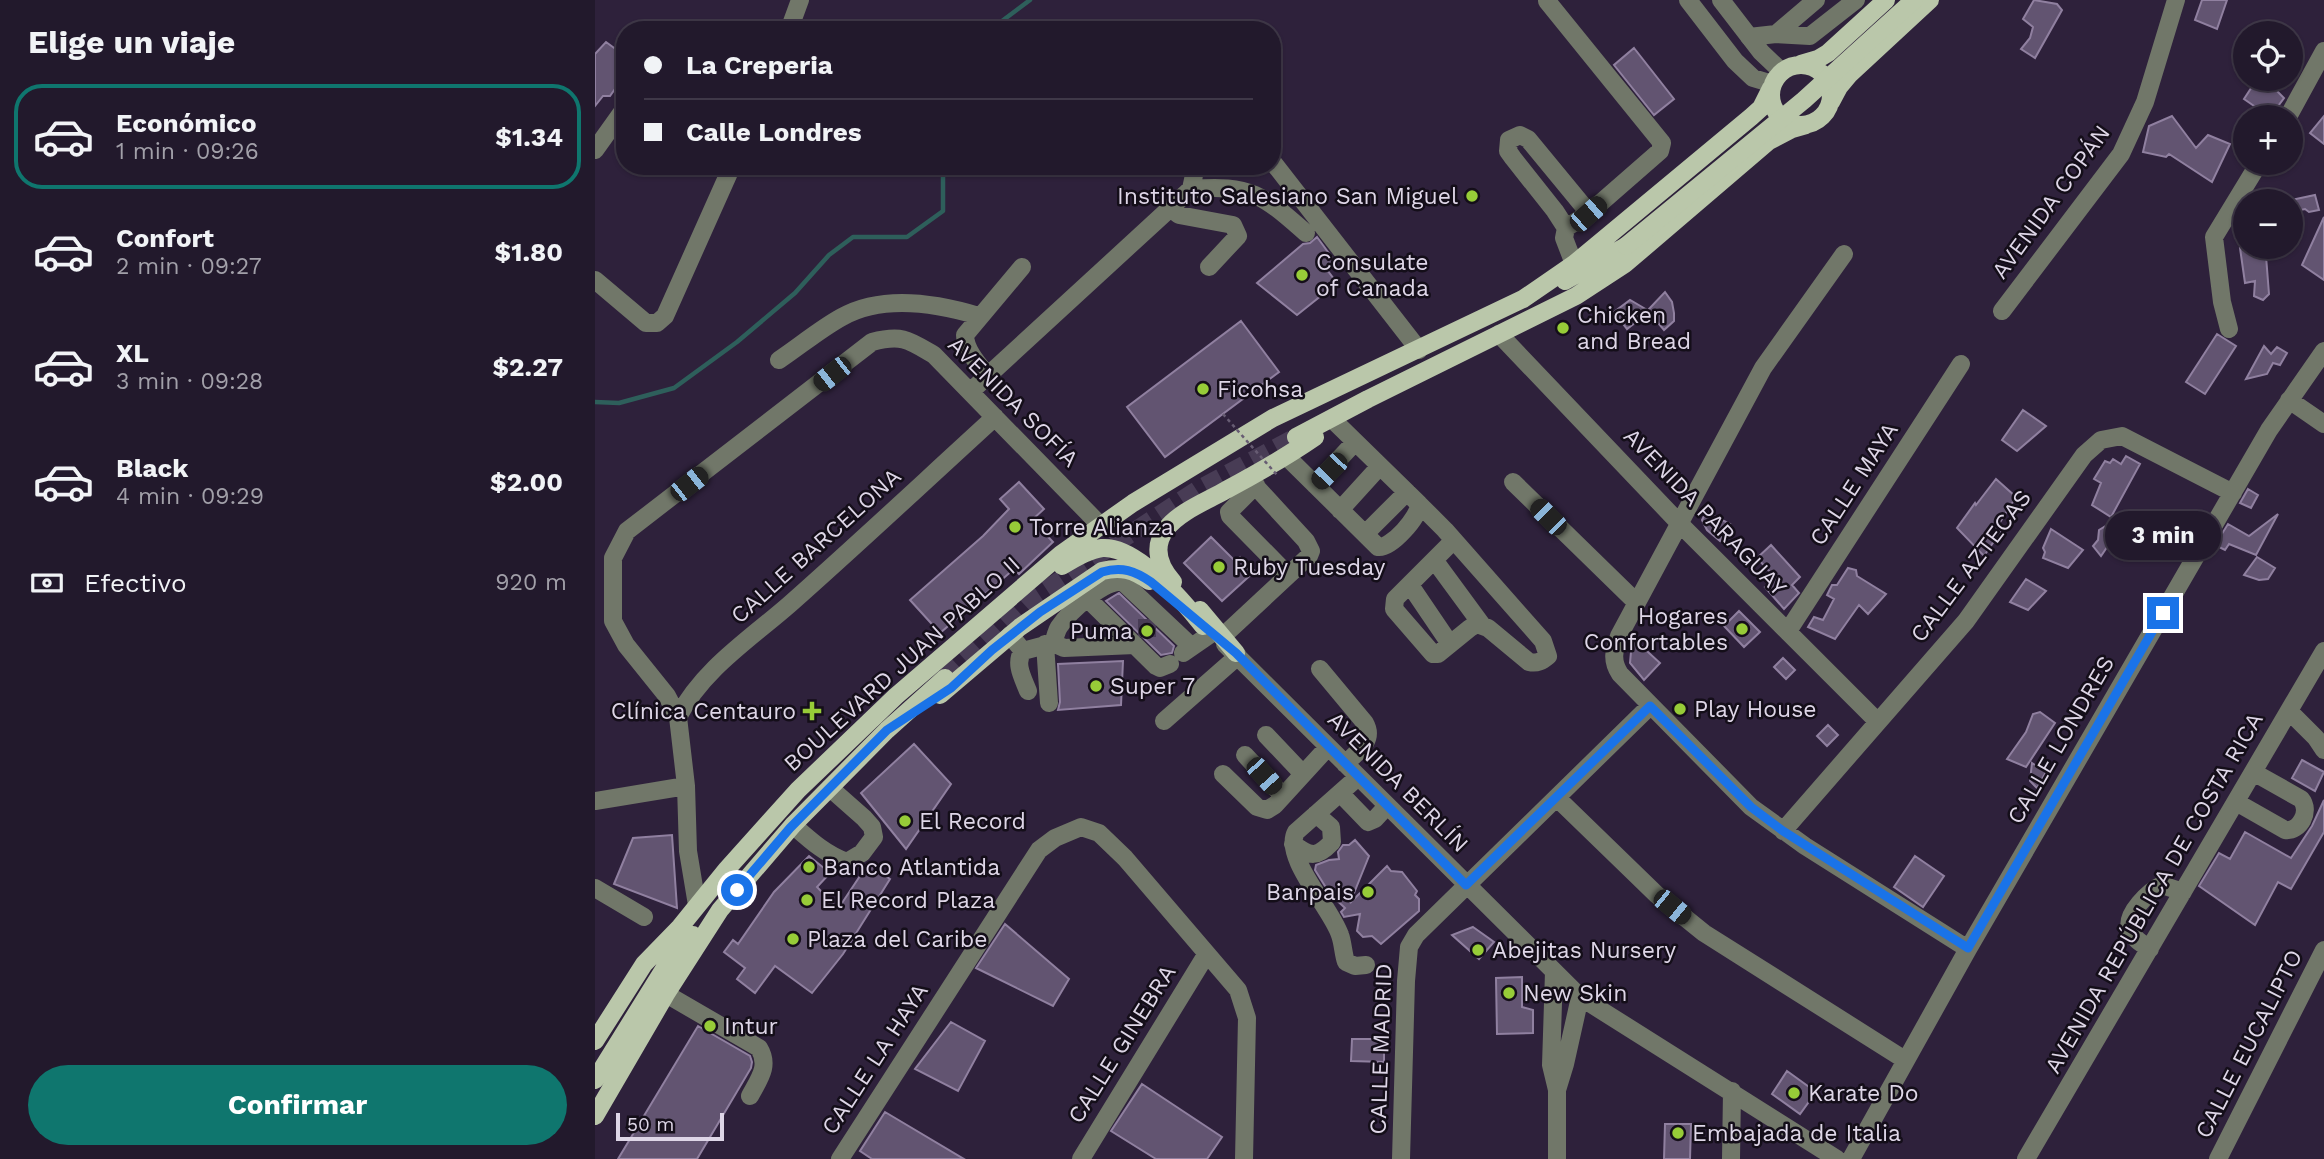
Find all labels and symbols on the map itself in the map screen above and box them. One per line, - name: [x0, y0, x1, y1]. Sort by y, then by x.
- street label: AVENIDA COPÁN: [1986, 120, 2116, 284]
- place label: Instituto Salesiano San Miguel: [1117, 183, 1458, 210]
- marker: Instituto Salesiano San Miguel: [1464, 188, 1480, 204]
- car: [1566, 192, 1611, 236]
- place label: Consulate of Canada: [1316, 249, 1429, 302]
- marker: Consulate of Canada: [1294, 267, 1310, 283]
- place label: Chicken and Bread: [1577, 302, 1691, 355]
- marker: Chicken and Bread: [1555, 320, 1571, 336]
- street label: AVENIDA SOFÍA: [942, 331, 1084, 473]
- car: [809, 353, 856, 395]
- place label: Ficohsa: [1217, 376, 1303, 403]
- marker: Ficohsa: [1195, 381, 1211, 397]
- street label: CALLE MAYA: [1804, 417, 1904, 551]
- street label: AVENIDA PARAGUAY: [1618, 423, 1792, 601]
- car: [1307, 449, 1352, 493]
- car: [666, 463, 713, 505]
- street label: CALLE BARCELONA: [726, 463, 906, 629]
- street label: CALLE AZTECAS: [1905, 485, 2037, 647]
- car: [1526, 495, 1571, 539]
- callout: 3 min: [2105, 512, 2221, 560]
- place label: Torre Alianza: [1029, 514, 1174, 541]
- marker: Torre Alianza: [1007, 519, 1023, 535]
- street label: BOULEVARD JUAN PABLO II: [778, 551, 1026, 777]
- place label: Ruby Tuesday: [1233, 554, 1386, 581]
- marker: Ruby Tuesday: [1211, 559, 1227, 575]
- route end: [2147, 597, 2179, 629]
- place label: Hogares Confortables: [1584, 603, 1728, 656]
- place label: Puma: [1070, 618, 1133, 645]
- marker: Hogares Confortables: [1734, 621, 1750, 637]
- marker: Puma: [1139, 623, 1155, 639]
- street label: CALLE LONDRES: [2002, 651, 2120, 829]
- place label: Super 7: [1110, 673, 1195, 700]
- marker: Super 7: [1088, 678, 1104, 694]
- place label: Play House: [1694, 696, 1817, 723]
- place label: Clínica Centauro: [611, 698, 796, 725]
- marker: Clínica Centauro: [802, 701, 822, 721]
- marker: Play House: [1672, 701, 1688, 717]
- street label: AVENIDA BERLÍN: [1322, 706, 1474, 858]
- street label: AVENIDA REPÚBLICA DE COSTA RICA: [2039, 708, 2269, 1078]
- car: [1243, 753, 1286, 799]
- place label: El Record: [919, 808, 1026, 835]
- marker: El Record: [897, 813, 913, 829]
- place label: Banco Atlantida: [823, 854, 1000, 881]
- marker: Banco Atlantida: [801, 859, 817, 875]
- route start: [721, 874, 753, 906]
- place label: Banpais: [1266, 879, 1354, 906]
- marker: Banpais: [1360, 884, 1376, 900]
- car: [1650, 886, 1695, 928]
- place label: El Record Plaza: [821, 887, 995, 914]
- marker: El Record Plaza: [799, 892, 815, 908]
- place label: Plaza del Caribe: [807, 926, 987, 953]
- marker: Plaza del Caribe: [785, 931, 801, 947]
- place label: Abejitas Nursery: [1492, 937, 1676, 964]
- marker: Abejitas Nursery: [1470, 942, 1486, 958]
- street label: CALLE EUCALIPTO: [2190, 945, 2308, 1143]
- street label: CALLE GINEBRA: [1062, 960, 1182, 1128]
- street label: CALLE MADRID: [1365, 963, 1397, 1135]
- street label: CALLE LA HAYA: [816, 979, 934, 1139]
- place label: New Skin: [1523, 980, 1627, 1007]
- marker: New Skin: [1501, 985, 1517, 1001]
- place label: Intur: [724, 1013, 778, 1040]
- marker: Intur: [702, 1018, 718, 1034]
- place label: Karate Do: [1808, 1080, 1919, 1107]
- marker: Karate Do: [1786, 1085, 1802, 1101]
- scale bar: [616, 1110, 725, 1142]
- place label: Embajada de Italia: [1692, 1120, 1901, 1147]
- marker: Embajada de Italia: [1670, 1125, 1686, 1141]

